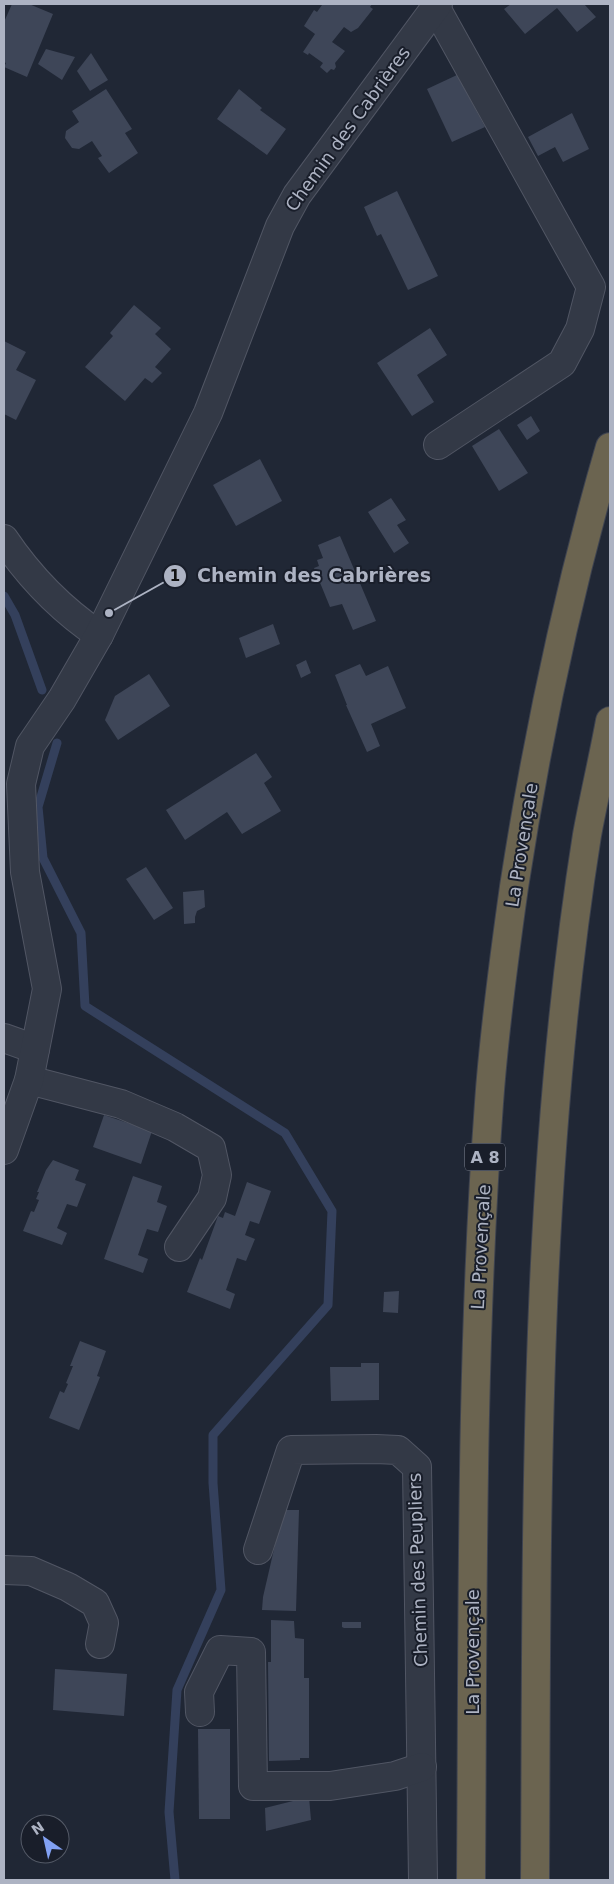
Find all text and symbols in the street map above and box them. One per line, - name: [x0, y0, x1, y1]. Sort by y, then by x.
- street label: Chemin des Cabrières: [281, 42, 414, 215]
- callout: Chemin des Cabrières: [162, 559, 441, 593]
- text: Chemin des Cabrières: [197, 564, 431, 586]
- text: 1: [170, 567, 180, 585]
- street label: La Provençale: [501, 781, 542, 909]
- road number: A 8: [465, 1144, 505, 1170]
- street label: La Provençale: [467, 1184, 494, 1310]
- street label: Chemin des Peupliers: [404, 1473, 431, 1667]
- street label: La Provençale: [462, 1589, 483, 1715]
- north arrow: [20, 1814, 70, 1864]
- text: N: [28, 1818, 47, 1838]

